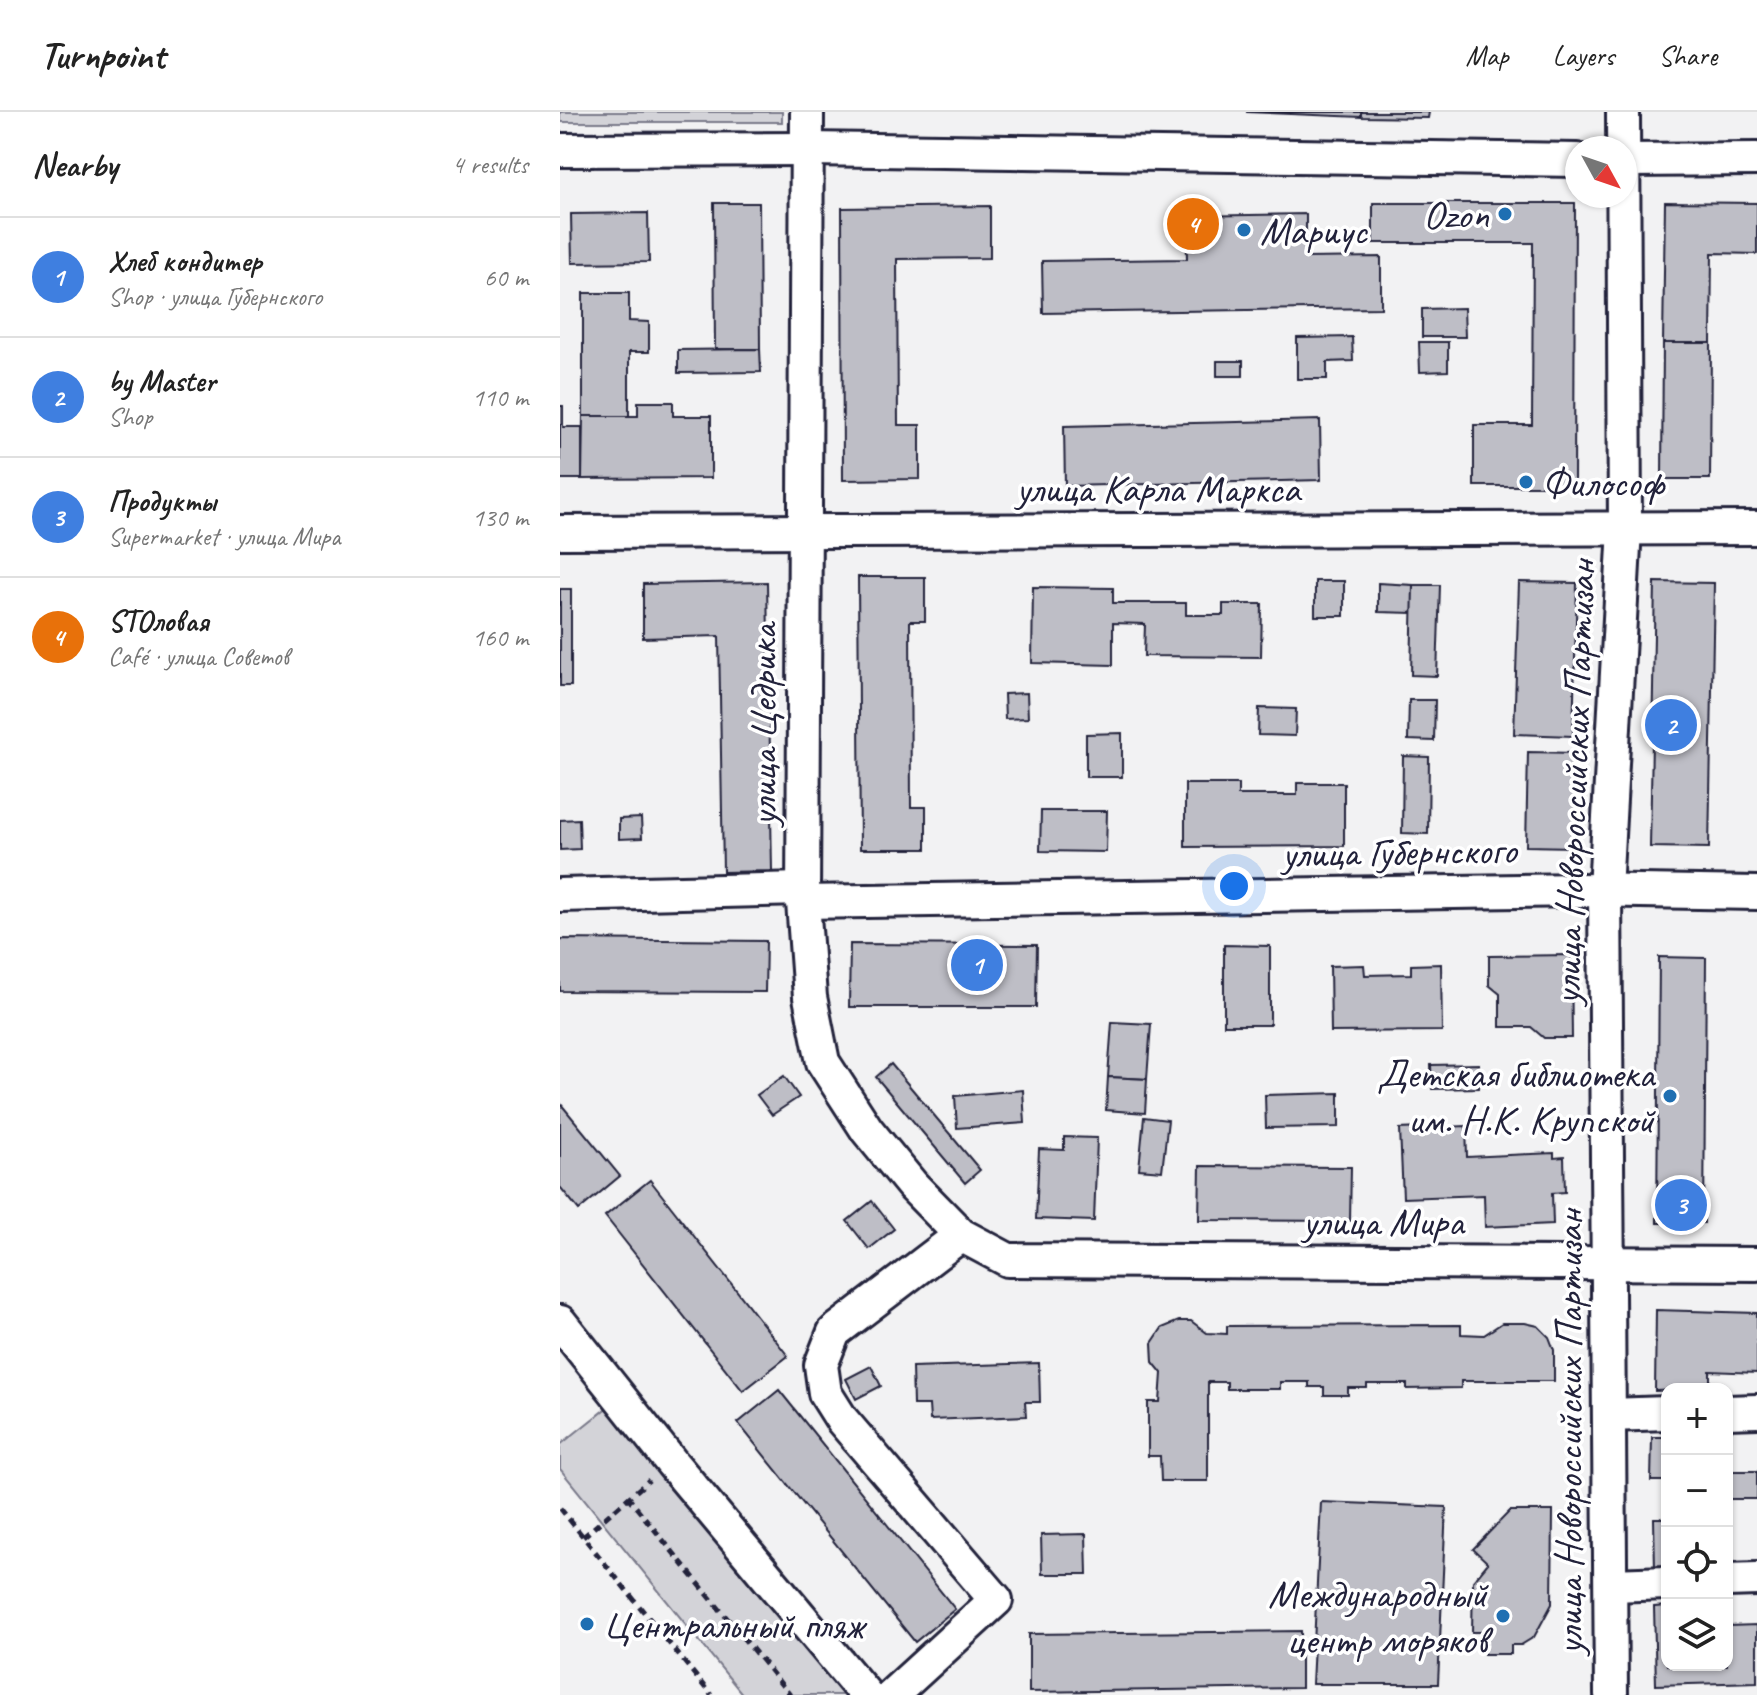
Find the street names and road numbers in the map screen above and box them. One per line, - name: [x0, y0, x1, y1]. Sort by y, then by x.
- street label: улица Карла Маркса: [1014, 464, 1302, 514]
- street label: улица Новороссийских Партизан: [1541, 556, 1607, 1007]
- street label: улица Цедрика: [738, 620, 788, 828]
- street label: улица Губернского: [1279, 825, 1519, 879]
- street label: улица Мира: [1301, 1197, 1466, 1247]
- street label: улица Новороссийских Партизан: [1544, 1207, 1594, 1657]

